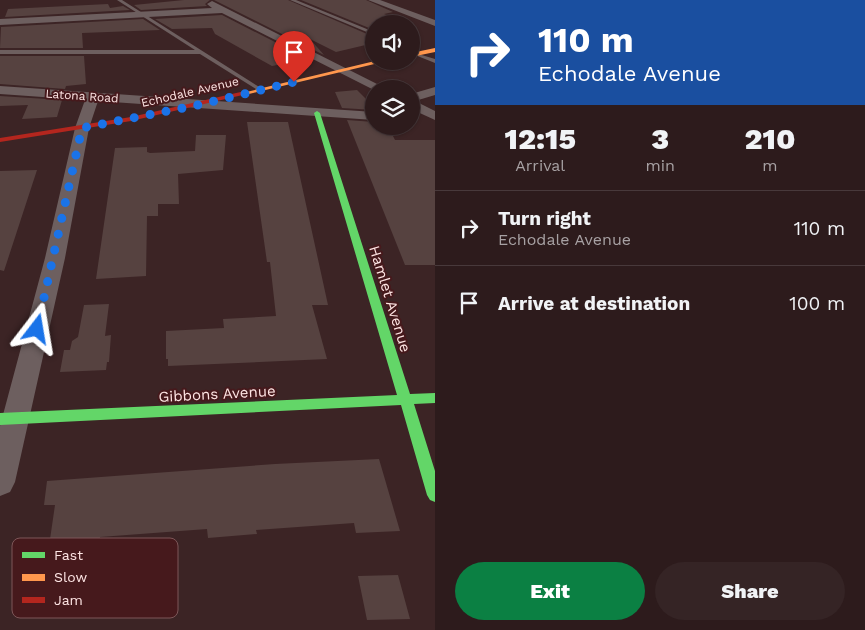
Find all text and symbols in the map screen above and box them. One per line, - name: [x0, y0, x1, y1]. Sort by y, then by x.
- map controls: [365, 15, 420, 135]
- button: sound: [365, 15, 420, 70]
- text: 110 m: [538, 19, 634, 61]
- icon: right: [455, 20, 520, 85]
- pin: [273, 31, 315, 82]
- icon: arrive: [280, 38, 308, 66]
- text: Echodale Avenue: [538, 61, 721, 86]
- street label: Echodale Avenue: [140, 74, 240, 110]
- button: layers: [365, 80, 420, 135]
- street label: Latona Road: [45, 86, 119, 106]
- text: 12:15: [505, 121, 576, 156]
- text: 3: [651, 121, 669, 156]
- text: 210: [744, 121, 795, 156]
- text: Arrival: [515, 156, 565, 175]
- text: min: [646, 156, 675, 175]
- text: m: [762, 156, 778, 175]
- text: Turn right: [498, 207, 591, 230]
- icon: right: [455, 214, 483, 242]
- text: 110 m: [794, 217, 845, 240]
- text: Echodale Avenue: [498, 230, 631, 249]
- street label: Hamlet Avenue: [365, 243, 415, 355]
- icon: arrive: [455, 289, 483, 317]
- text: Arrive at destination: [498, 292, 690, 315]
- text: 100 m: [789, 292, 845, 315]
- position arrow: [10, 302, 62, 354]
- street label: Gibbons Avenue: [158, 382, 276, 406]
- legend: [12, 538, 178, 618]
- text: Fast: [54, 547, 83, 563]
- button: Exit: [455, 562, 645, 620]
- button: Share: [655, 562, 845, 620]
- text: Slow: [54, 569, 87, 585]
- text: Jam: [54, 592, 83, 608]

